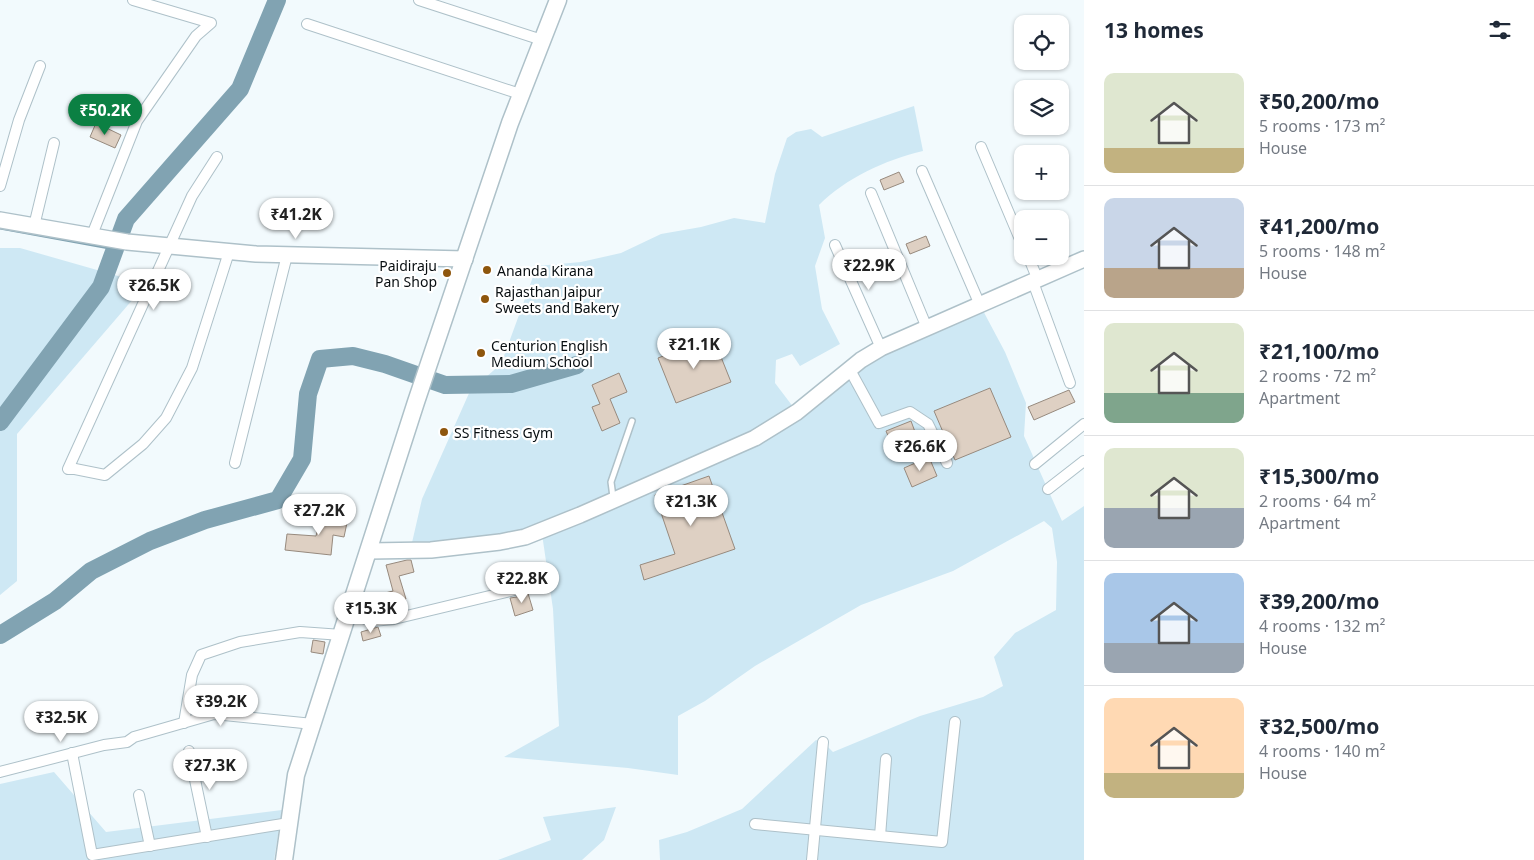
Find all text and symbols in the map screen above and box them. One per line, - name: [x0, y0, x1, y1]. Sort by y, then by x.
- map controls: [1014, 15, 1069, 265]
- button: locate: [1014, 15, 1069, 70]
- text: 13 homes: [1104, 16, 1204, 44]
- icon: filters: [1486, 16, 1514, 44]
- button: layers: [1014, 80, 1069, 135]
- text: ₹50,200/mo: [1259, 87, 1379, 115]
- icon: home: [1144, 93, 1204, 153]
- pin: ₹50.2K: [64, 94, 146, 136]
- text: ₹50.2K: [79, 99, 131, 121]
- text: 5 rooms · 173 m²: [1259, 115, 1385, 137]
- text: House: [1259, 137, 1307, 159]
- button: +: [1014, 145, 1069, 200]
- pin: ₹41.2K: [255, 198, 337, 240]
- text: ₹41.2K: [270, 203, 322, 225]
- button: −: [1014, 210, 1069, 265]
- text: ₹41,200/mo: [1259, 212, 1379, 240]
- icon: home: [1144, 218, 1204, 278]
- text: 5 rooms · 148 m²: [1259, 240, 1385, 262]
- pin: ₹22.9K: [828, 248, 910, 291]
- text: ₹22.9K: [843, 254, 895, 276]
- place label: Paidiraju Pan Shop: [375, 256, 437, 291]
- place label: Ananda Kirana: [497, 261, 593, 280]
- text: House: [1259, 262, 1307, 284]
- marker: Ananda Kirana: [481, 264, 493, 276]
- marker: Paidiraju Pan Shop: [441, 267, 453, 279]
- pin: ₹26.5K: [113, 268, 195, 311]
- text: ₹26.5K: [128, 274, 180, 296]
- place label: Rajasthan Jaipur Sweets and Bakery: [495, 282, 620, 317]
- marker: Rajasthan Jaipur Sweets and Bakery: [479, 293, 491, 305]
- pin: ₹21.1K: [653, 328, 735, 370]
- text: ₹21.1K: [668, 333, 720, 355]
- place label: Centurion English Medium School: [491, 336, 608, 371]
- text: ₹21,100/mo: [1259, 337, 1379, 365]
- icon: home: [1144, 343, 1204, 403]
- marker: Centurion English Medium School: [475, 347, 487, 359]
- text: 2 rooms · 72 m²: [1259, 365, 1376, 387]
- text: Apartment: [1259, 387, 1340, 409]
- place label: SS Fitness Gym: [454, 423, 553, 442]
- marker: SS Fitness Gym: [438, 426, 450, 438]
- pin: ₹26.6K: [879, 430, 961, 472]
- text: ₹26.6K: [894, 435, 946, 457]
- text: ₹15,300/mo: [1259, 462, 1379, 490]
- icon: home: [1144, 468, 1204, 528]
- pin: ₹21.3K: [650, 484, 732, 527]
- text: ₹21.3K: [665, 490, 717, 512]
- text: 2 rooms · 64 m²: [1259, 490, 1376, 512]
- pin: ₹27.2K: [278, 494, 360, 536]
- text: ₹27.2K: [293, 499, 345, 521]
- text: Apartment: [1259, 512, 1340, 534]
- pin: ₹22.8K: [481, 562, 563, 604]
- text: ₹22.8K: [496, 567, 548, 589]
- text: ₹39,200/mo: [1259, 587, 1379, 615]
- pin: ₹15.3K: [330, 592, 412, 634]
- icon: home: [1144, 593, 1204, 653]
- text: ₹15.3K: [345, 597, 397, 619]
- text: 4 rooms · 132 m²: [1259, 615, 1385, 637]
- text: House: [1259, 637, 1307, 659]
- pin: ₹39.2K: [180, 684, 262, 727]
- text: ₹39.2K: [195, 690, 247, 712]
- pin: ₹32.5K: [20, 700, 102, 743]
- text: ₹32.5K: [35, 706, 87, 728]
- text: ₹32,500/mo: [1259, 712, 1379, 740]
- icon: home: [1144, 718, 1204, 778]
- text: 4 rooms · 140 m²: [1259, 740, 1385, 762]
- pin: ₹27.3K: [169, 748, 251, 791]
- text: ₹27.3K: [184, 754, 236, 776]
- text: House: [1259, 762, 1307, 784]

